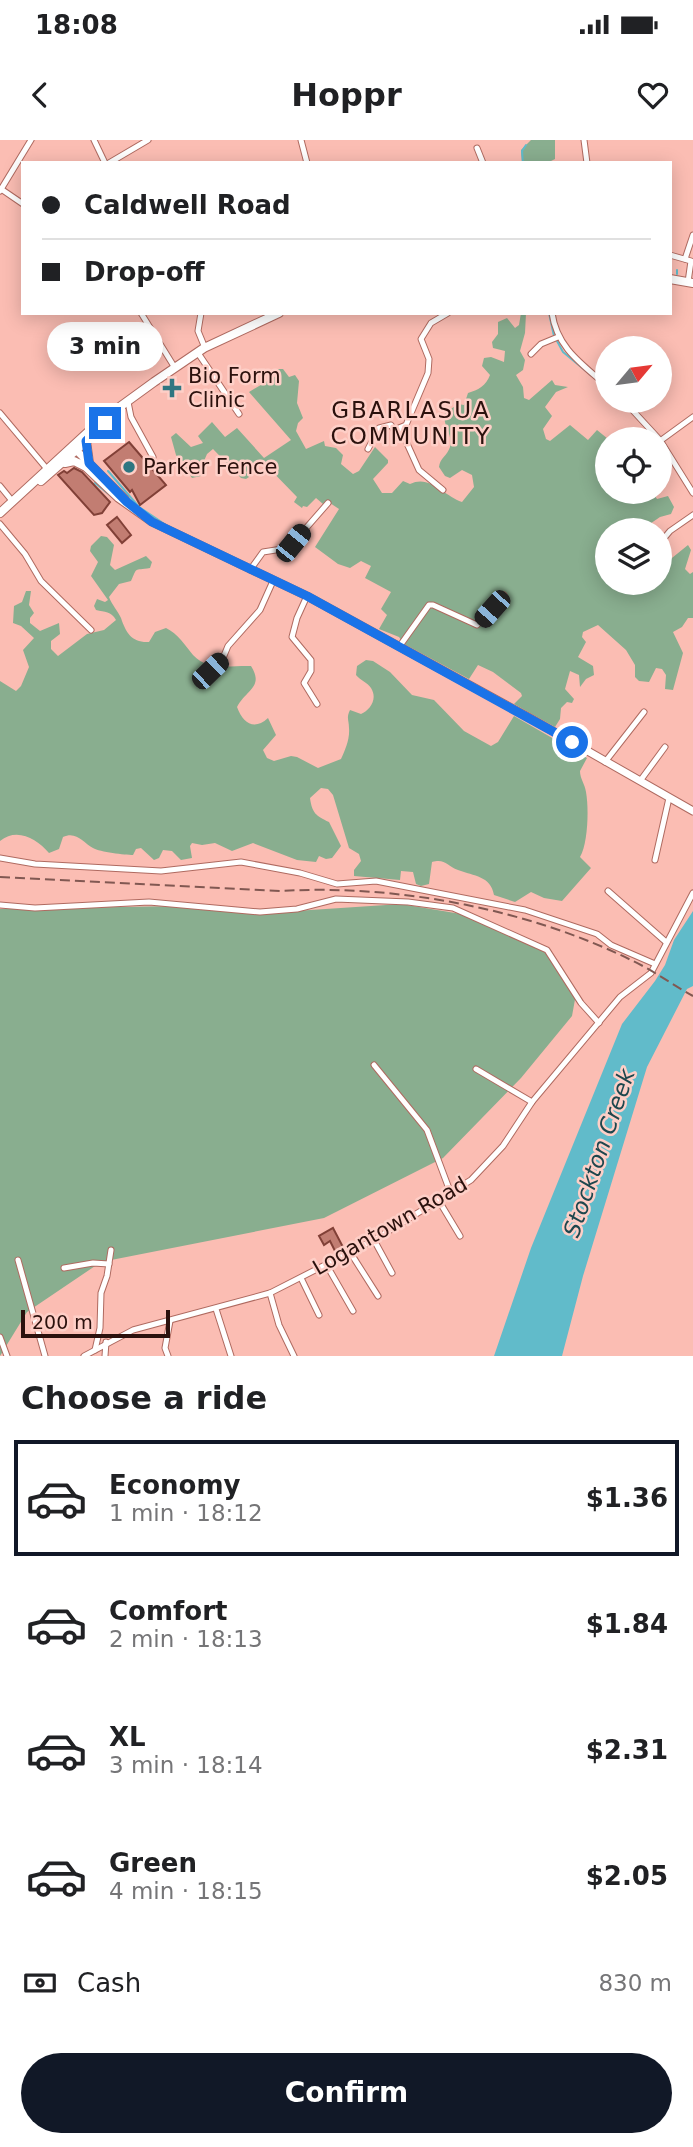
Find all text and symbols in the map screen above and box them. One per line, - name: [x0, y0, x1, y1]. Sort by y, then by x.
- text: 18:08: [35, 10, 118, 40]
- icon: back: [21, 76, 59, 114]
- text: Hoppr: [291, 76, 402, 114]
- icon: heart: [634, 76, 672, 114]
- text: Caldwell Road: [84, 190, 291, 220]
- text: Drop-off: [84, 257, 205, 287]
- callout: 3 min: [47, 322, 163, 370]
- text: 3 min: [69, 333, 141, 359]
- north arrow: [595, 336, 672, 413]
- map controls: [595, 336, 672, 595]
- place label: Bio Form Clinic: [188, 364, 281, 412]
- marker: Bio Form Clinic: [162, 378, 182, 398]
- district label: GBARLASUA COMMUNITY: [331, 397, 491, 449]
- route end: [89, 407, 121, 439]
- button: locate: [595, 427, 672, 504]
- place label: Parker Fence: [143, 455, 278, 479]
- marker: Parker Fence: [121, 459, 137, 475]
- button: layers: [595, 518, 672, 595]
- car: [272, 520, 315, 566]
- car: [471, 586, 514, 632]
- car: [188, 649, 233, 693]
- route start: [556, 726, 588, 758]
- water label: Stockton Creek: [558, 1064, 640, 1240]
- street label: Logantown Road: [308, 1172, 472, 1280]
- scale bar: [21, 1307, 170, 1339]
- text: 200 m: [32, 1311, 93, 1333]
- text: Choose a ride: [21, 1379, 267, 1417]
- icon: car: [25, 1467, 88, 1530]
- text: Economy: [109, 1470, 240, 1500]
- text: $1.36: [586, 1483, 668, 1513]
- text: 1 min · 18:12: [109, 1500, 263, 1526]
- icon: car: [25, 1593, 88, 1656]
- text: Comfort: [109, 1596, 227, 1626]
- text: $1.84: [586, 1609, 668, 1639]
- text: 2 min · 18:13: [109, 1626, 263, 1652]
- icon: car: [25, 1719, 88, 1782]
- text: XL: [109, 1722, 146, 1752]
- text: $2.31: [586, 1735, 668, 1765]
- text: 3 min · 18:14: [109, 1752, 263, 1778]
- icon: car: [25, 1845, 88, 1908]
- text: Green: [109, 1848, 197, 1878]
- text: $2.05: [586, 1861, 668, 1891]
- text: 4 min · 18:15: [109, 1878, 263, 1904]
- icon: cash: [21, 1964, 59, 2002]
- text: Cash: [77, 1968, 141, 1998]
- text: 830 m: [598, 1970, 672, 1996]
- button: Confirm: [21, 2053, 672, 2133]

